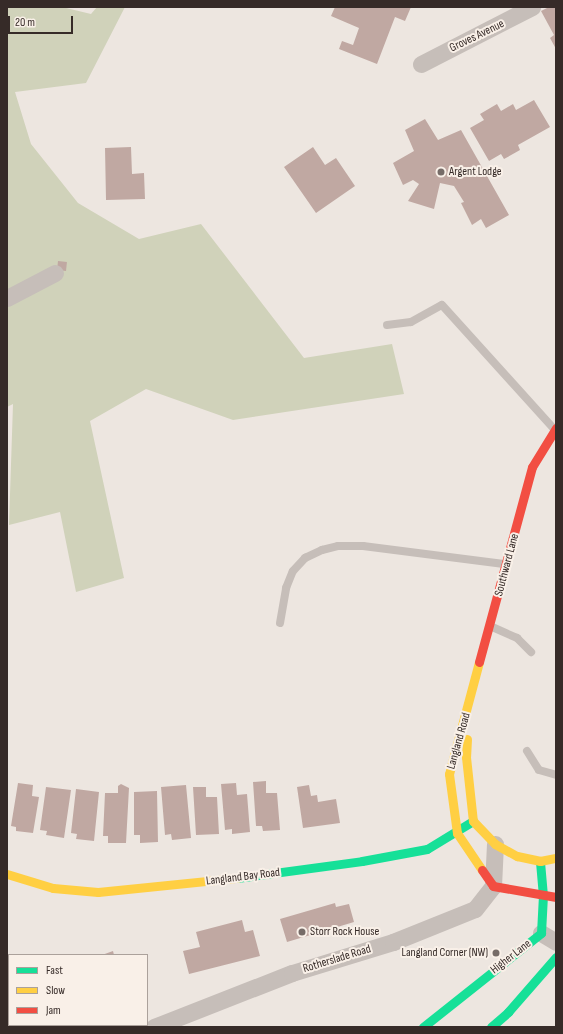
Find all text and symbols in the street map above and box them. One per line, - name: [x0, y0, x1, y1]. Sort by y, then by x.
- scale bar: [10, 8, 75, 34]
- text: 20 m: [15, 15, 35, 30]
- street label: Groves Avenue: [447, 17, 507, 55]
- place label: Argent Lodge: [449, 165, 502, 179]
- marker: Argent Lodge: [436, 167, 446, 177]
- street label: Southward Lane: [492, 532, 522, 598]
- street label: Langland Road: [444, 711, 474, 771]
- street label: Langland Bay Road: [205, 865, 281, 889]
- place label: Storr Rock House: [310, 925, 379, 939]
- marker: Storr Rock House: [297, 927, 307, 937]
- street label: Higher Lane: [488, 937, 534, 977]
- street label: Rotherslade Road: [301, 942, 373, 976]
- place label: Langland Corner (NW): [402, 946, 488, 960]
- marker: Langland Corner (NW): [491, 948, 501, 958]
- legend: [8, 954, 148, 1026]
- text: Fast: [46, 963, 63, 978]
- text: Slow: [46, 983, 65, 998]
- text: Jam: [46, 1003, 61, 1018]

